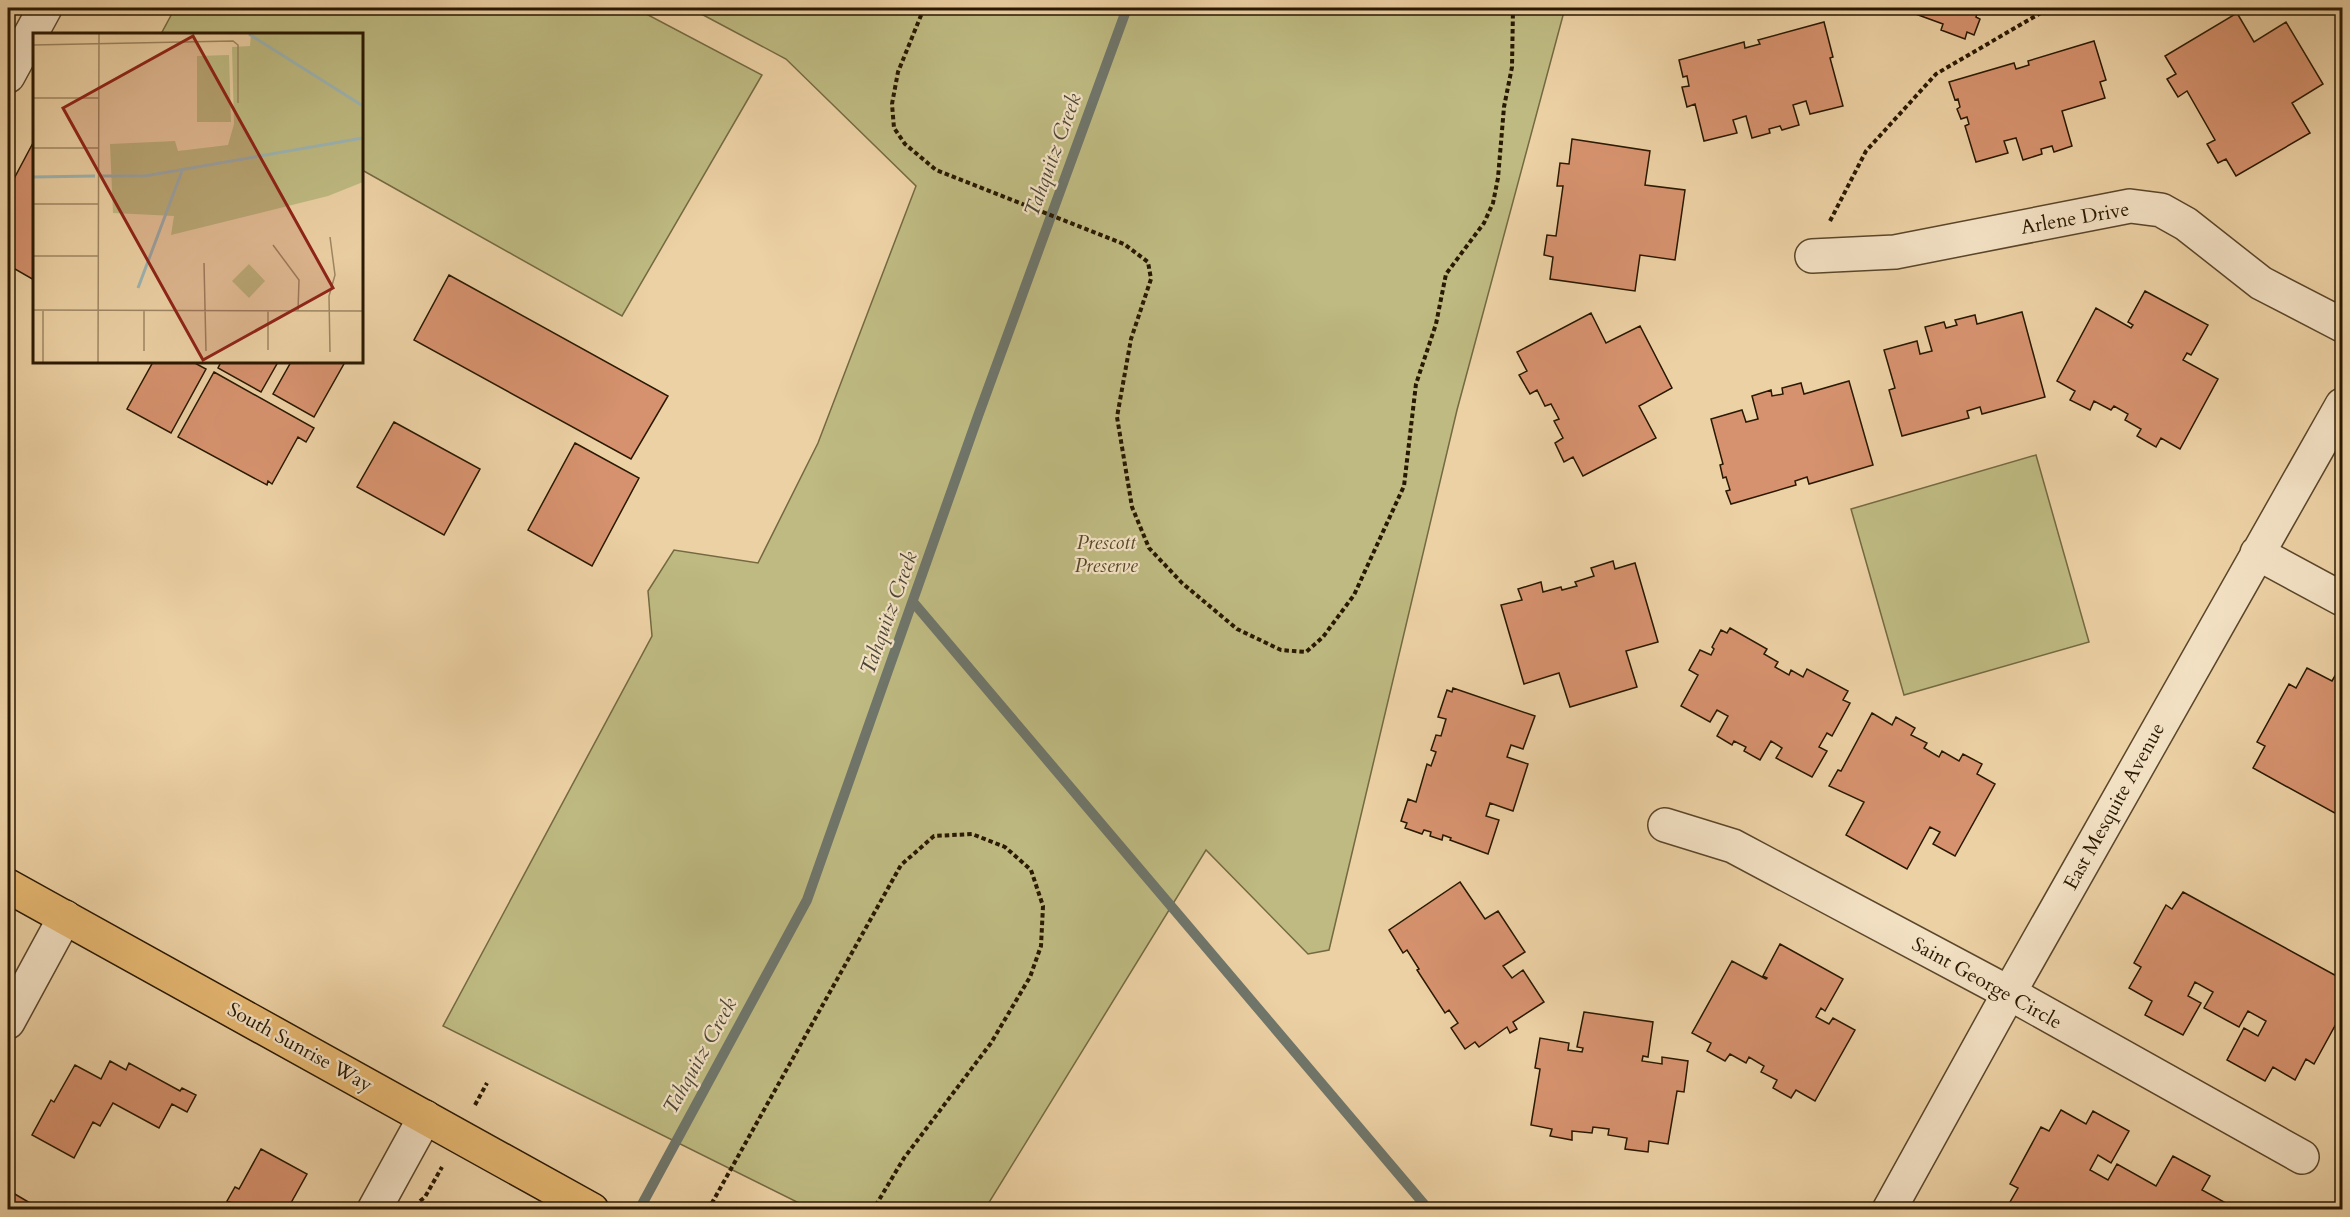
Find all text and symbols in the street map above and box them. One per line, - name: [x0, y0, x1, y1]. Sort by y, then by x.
- inset map: [33, 33, 363, 363]
- water label: Tahquitz Creek: [1017, 89, 1089, 221]
- street label: Arlene Drive: [2019, 195, 2131, 241]
- park label: Prescott Preserve: [1074, 529, 1138, 579]
- water label: Tahquitz Creek: [853, 547, 925, 679]
- street label: East Mesquite Avenue: [2057, 718, 2171, 894]
- street label: Saint George Circle: [1907, 931, 2067, 1035]
- water label: Tahquitz Creek: [656, 992, 744, 1120]
- street label: South Sunrise Way: [223, 996, 378, 1098]

